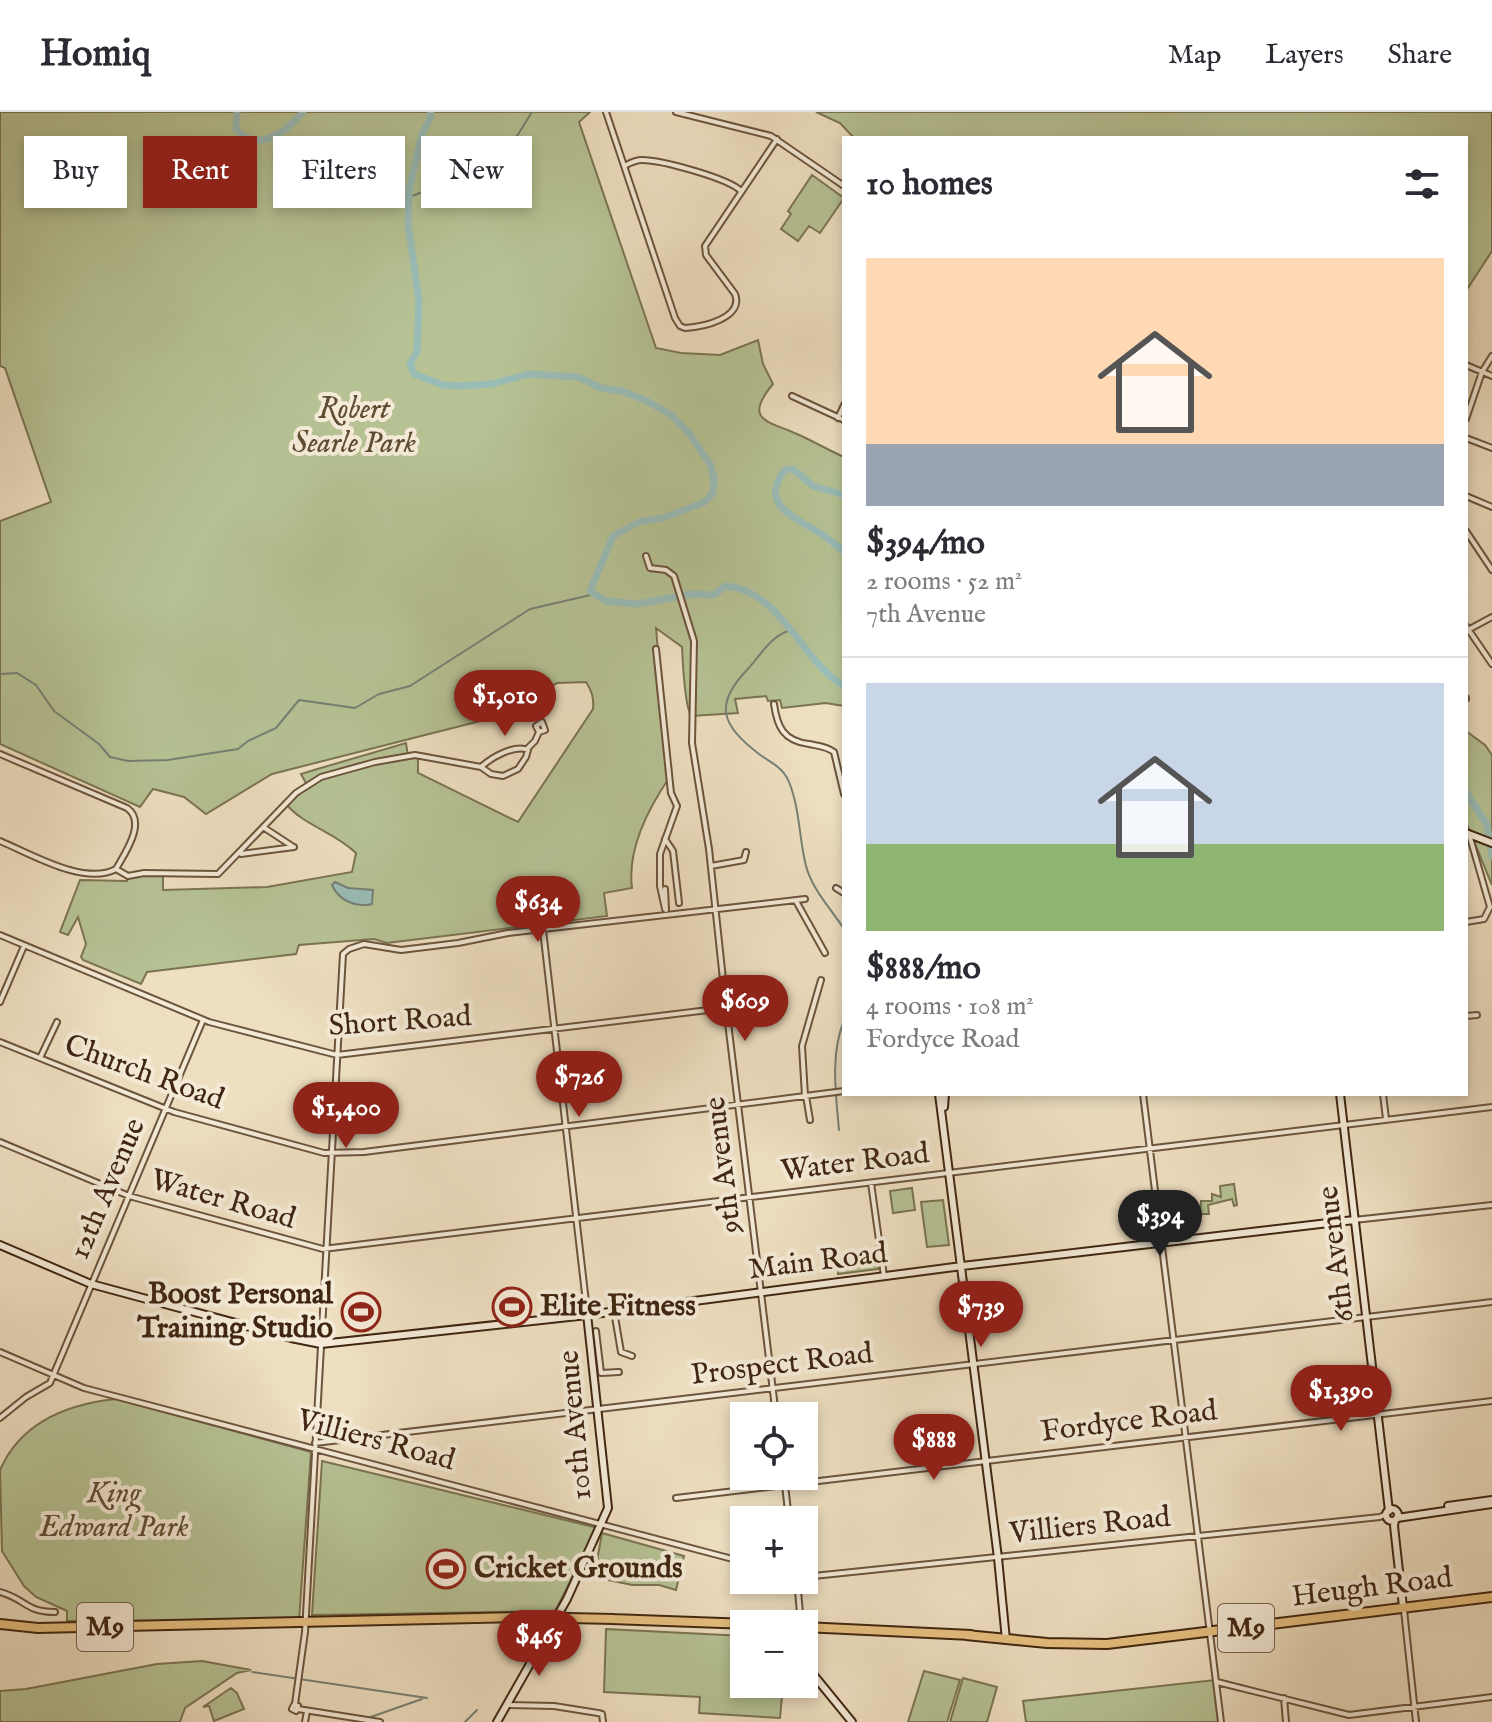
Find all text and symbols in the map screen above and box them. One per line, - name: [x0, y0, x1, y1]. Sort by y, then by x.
- text: Homiq: [40, 31, 151, 79]
- text: Map: [1168, 38, 1221, 73]
- text: Layers: [1265, 38, 1344, 73]
- text: Share: [1388, 38, 1452, 73]
- chip: Buy: [24, 136, 127, 208]
- chip: Rent: [143, 136, 257, 208]
- chip: Filters: [273, 136, 405, 208]
- chip: New: [421, 136, 532, 208]
- icon: filters: [1400, 162, 1444, 206]
- text: 10 homes: [866, 163, 993, 206]
- icon: home: [1083, 310, 1227, 454]
- park label: Robert Searle Park: [292, 391, 416, 463]
- text: $394/mo: [866, 522, 985, 565]
- text: 2 rooms · 52 m²: [866, 565, 1022, 598]
- text: 7th Avenue: [866, 598, 986, 631]
- pin: $1,010: [440, 670, 570, 738]
- text: $1,010: [472, 679, 538, 712]
- icon: home: [1083, 735, 1227, 879]
- pin: $634: [491, 876, 585, 944]
- text: $634: [514, 885, 562, 918]
- text: $888/mo: [866, 947, 981, 990]
- pin: $609: [698, 975, 792, 1043]
- text: $609: [720, 984, 770, 1017]
- text: 4 rooms · 108 m²: [866, 990, 1034, 1023]
- street label: Short Road: [327, 998, 474, 1046]
- text: Fordyce Road: [866, 1023, 1020, 1056]
- street label: Church Road: [59, 1027, 230, 1120]
- pin: $726: [532, 1051, 626, 1119]
- text: $726: [554, 1060, 604, 1093]
- pin: $1,400: [281, 1082, 411, 1150]
- text: $1,400: [311, 1091, 381, 1124]
- street label: 9th Avenue: [697, 1094, 751, 1237]
- street label: 12th Avenue: [61, 1113, 155, 1265]
- street label: Water Road: [779, 1135, 932, 1191]
- street label: Water Road: [146, 1161, 301, 1239]
- street label: 6th Avenue: [1310, 1184, 1364, 1324]
- pin: $394: [1113, 1190, 1207, 1258]
- text: $394: [1136, 1199, 1184, 1232]
- street label: Main Road: [746, 1235, 891, 1289]
- place label: Boost Personal Training Studio: [136, 1276, 334, 1348]
- pin: $739: [934, 1281, 1028, 1349]
- sports icon: Elite Fitness: [491, 1286, 533, 1328]
- place label: Elite Fitness: [540, 1288, 696, 1326]
- text: $739: [957, 1290, 1005, 1323]
- sports icon: Boost Personal Training Studio: [340, 1291, 382, 1333]
- street label: Prospect Road: [689, 1335, 876, 1395]
- street label: 10th Avenue: [551, 1349, 601, 1501]
- pin: $1,390: [1276, 1365, 1406, 1433]
- text: $1,390: [1309, 1374, 1373, 1407]
- street label: Fordyce Road: [1039, 1392, 1220, 1452]
- street label: Villiers Road: [292, 1401, 460, 1481]
- map controls: [730, 1402, 818, 1698]
- button: locate: [730, 1402, 818, 1490]
- pin: $888: [887, 1414, 981, 1482]
- text: $888: [912, 1423, 956, 1456]
- park label: King Edward Park: [38, 1475, 189, 1547]
- street label: Villiers Road: [1007, 1499, 1173, 1553]
- button: +: [730, 1506, 818, 1594]
- sports icon: Cricket Grounds: [425, 1548, 467, 1590]
- place label: Cricket Grounds: [474, 1550, 683, 1588]
- street label: Heugh Road: [1290, 1559, 1455, 1617]
- road number: M9: [77, 1603, 133, 1651]
- road number: M9: [1218, 1604, 1274, 1652]
- pin: $465: [492, 1610, 586, 1678]
- button: −: [730, 1610, 818, 1698]
- text: $465: [515, 1619, 563, 1652]

